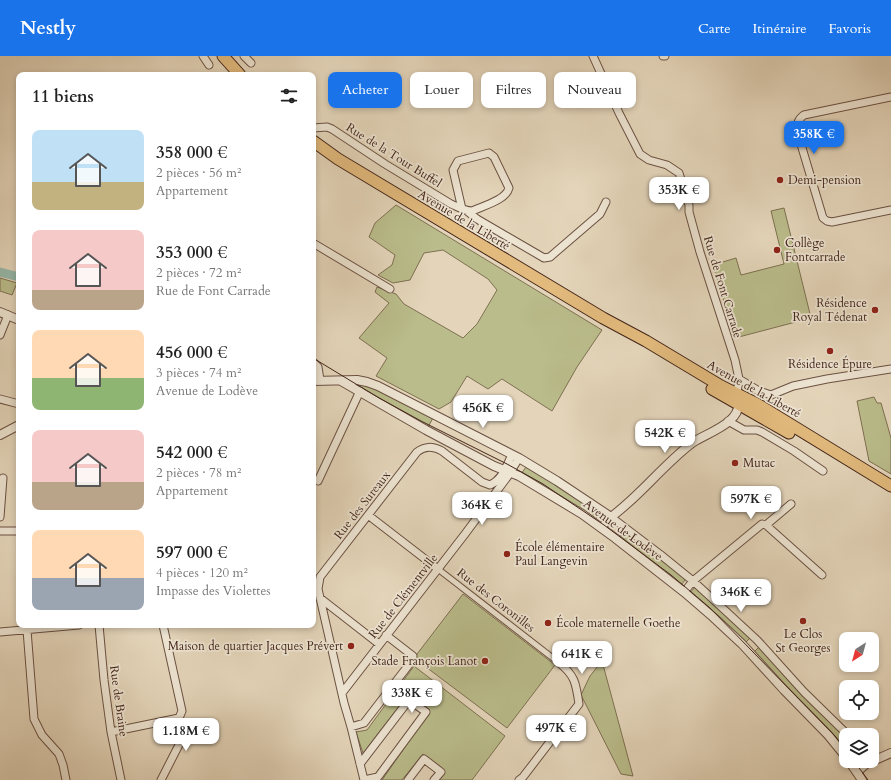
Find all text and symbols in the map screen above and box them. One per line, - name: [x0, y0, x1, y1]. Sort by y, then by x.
- text: Nestly: [20, 15, 76, 41]
- text: Carte: [698, 19, 731, 38]
- text: Itinéraire: [753, 19, 807, 38]
- text: Favoris: [829, 19, 871, 38]
- chip: Acheter: [328, 72, 402, 108]
- chip: Louer: [410, 72, 473, 108]
- chip: Filtres: [481, 72, 546, 108]
- chip: Nouveau: [554, 72, 636, 108]
- text: 11 biens: [32, 85, 94, 108]
- icon: filters: [278, 85, 300, 107]
- street label: Rue de la Tour Buffel: [343, 119, 445, 191]
- pin: 358K €: [781, 121, 847, 155]
- text: 358K €: [793, 125, 835, 143]
- text: 358 000 €: [156, 141, 228, 164]
- icon: home: [64, 146, 112, 194]
- text: 2 pièces · 56 m²: [156, 164, 241, 182]
- place label: Demi-pension: [788, 172, 862, 188]
- marker: Demi-pension: [775, 175, 785, 185]
- pin: 353K €: [646, 177, 712, 211]
- text: 353K €: [658, 181, 700, 199]
- text: Appartement: [156, 182, 228, 200]
- street label: Avenue de la Liberté: [415, 186, 513, 254]
- street label: Rue de Font Carrade: [700, 234, 746, 340]
- place label: Collège Fontcarrade: [785, 235, 845, 265]
- text: 353 000 €: [156, 241, 228, 264]
- marker: Collège Fontcarrade: [772, 245, 782, 255]
- icon: home: [64, 246, 112, 294]
- text: 2 pièces · 72 m²: [156, 264, 241, 282]
- text: Rue de Font Carrade: [156, 282, 271, 300]
- place label: Résidence Royal Tédenat: [793, 295, 867, 325]
- marker: Résidence Royal Tédenat: [870, 305, 880, 315]
- text: 456 000 €: [156, 341, 228, 364]
- icon: home: [64, 346, 112, 394]
- marker: Résidence Épure: [825, 346, 835, 356]
- place label: Résidence Épure: [788, 355, 872, 372]
- street label: Avenue de la Liberté: [704, 357, 804, 421]
- text: 3 pièces · 74 m²: [156, 364, 241, 382]
- text: Avenue de Lodève: [156, 382, 258, 400]
- pin: 456K €: [450, 395, 516, 429]
- text: 456K €: [462, 399, 504, 417]
- pin: 542K €: [632, 420, 698, 454]
- text: 542K €: [644, 424, 686, 442]
- text: 542 000 €: [156, 441, 228, 464]
- icon: home: [64, 446, 112, 494]
- place label: Mutac: [743, 455, 776, 471]
- marker: Mutac: [730, 458, 740, 468]
- text: 2 pièces · 78 m²: [156, 464, 241, 482]
- street label: Rue des Sureaux: [330, 467, 394, 543]
- text: Appartement: [156, 482, 228, 500]
- pin: 597K €: [718, 486, 784, 520]
- text: 597K €: [730, 490, 772, 508]
- pin: 364K €: [449, 492, 515, 526]
- text: 364K €: [461, 496, 503, 514]
- street label: Avenue de Lodève: [580, 496, 666, 564]
- place label: École élémentaire Paul Langevin: [515, 538, 605, 569]
- text: 597 000 €: [156, 541, 228, 564]
- icon: home: [64, 546, 112, 594]
- marker: École élémentaire Paul Langevin: [502, 549, 512, 559]
- street label: Rue de Clémentville: [365, 550, 441, 642]
- text: 4 pièces · 120 m²: [156, 564, 248, 582]
- street label: Rue des Coronilles: [454, 564, 538, 636]
- pin: 346K €: [708, 579, 774, 613]
- text: Impasse des Violettes: [156, 582, 271, 600]
- text: 346K €: [720, 583, 762, 601]
- place label: École maternelle Goethe: [556, 614, 680, 631]
- marker: Le Clos St Georges: [798, 616, 808, 626]
- marker: École maternelle Goethe: [543, 618, 553, 628]
- place label: Le Clos St Georges: [775, 626, 831, 656]
- north arrow: [839, 632, 879, 672]
- map controls: [839, 632, 879, 768]
- place label: Maison de quartier Jacques Prévert: [168, 638, 343, 654]
- marker: Maison de quartier Jacques Prévert: [346, 641, 356, 651]
- pin: 641K €: [549, 641, 615, 675]
- text: 641K €: [561, 645, 603, 663]
- place label: Stade François Lanot: [372, 653, 477, 669]
- marker: Stade François Lanot: [480, 656, 490, 666]
- street label: Rue de Braine: [106, 664, 132, 738]
- pin: 338K €: [379, 680, 445, 714]
- button: locate: [839, 680, 879, 720]
- text: 338K €: [391, 684, 433, 702]
- pin: 497K €: [523, 715, 589, 749]
- pin: 1.18M €: [149, 718, 223, 752]
- text: 497K €: [535, 719, 577, 737]
- text: 1.18M €: [162, 722, 210, 740]
- button: layers: [839, 728, 879, 768]

